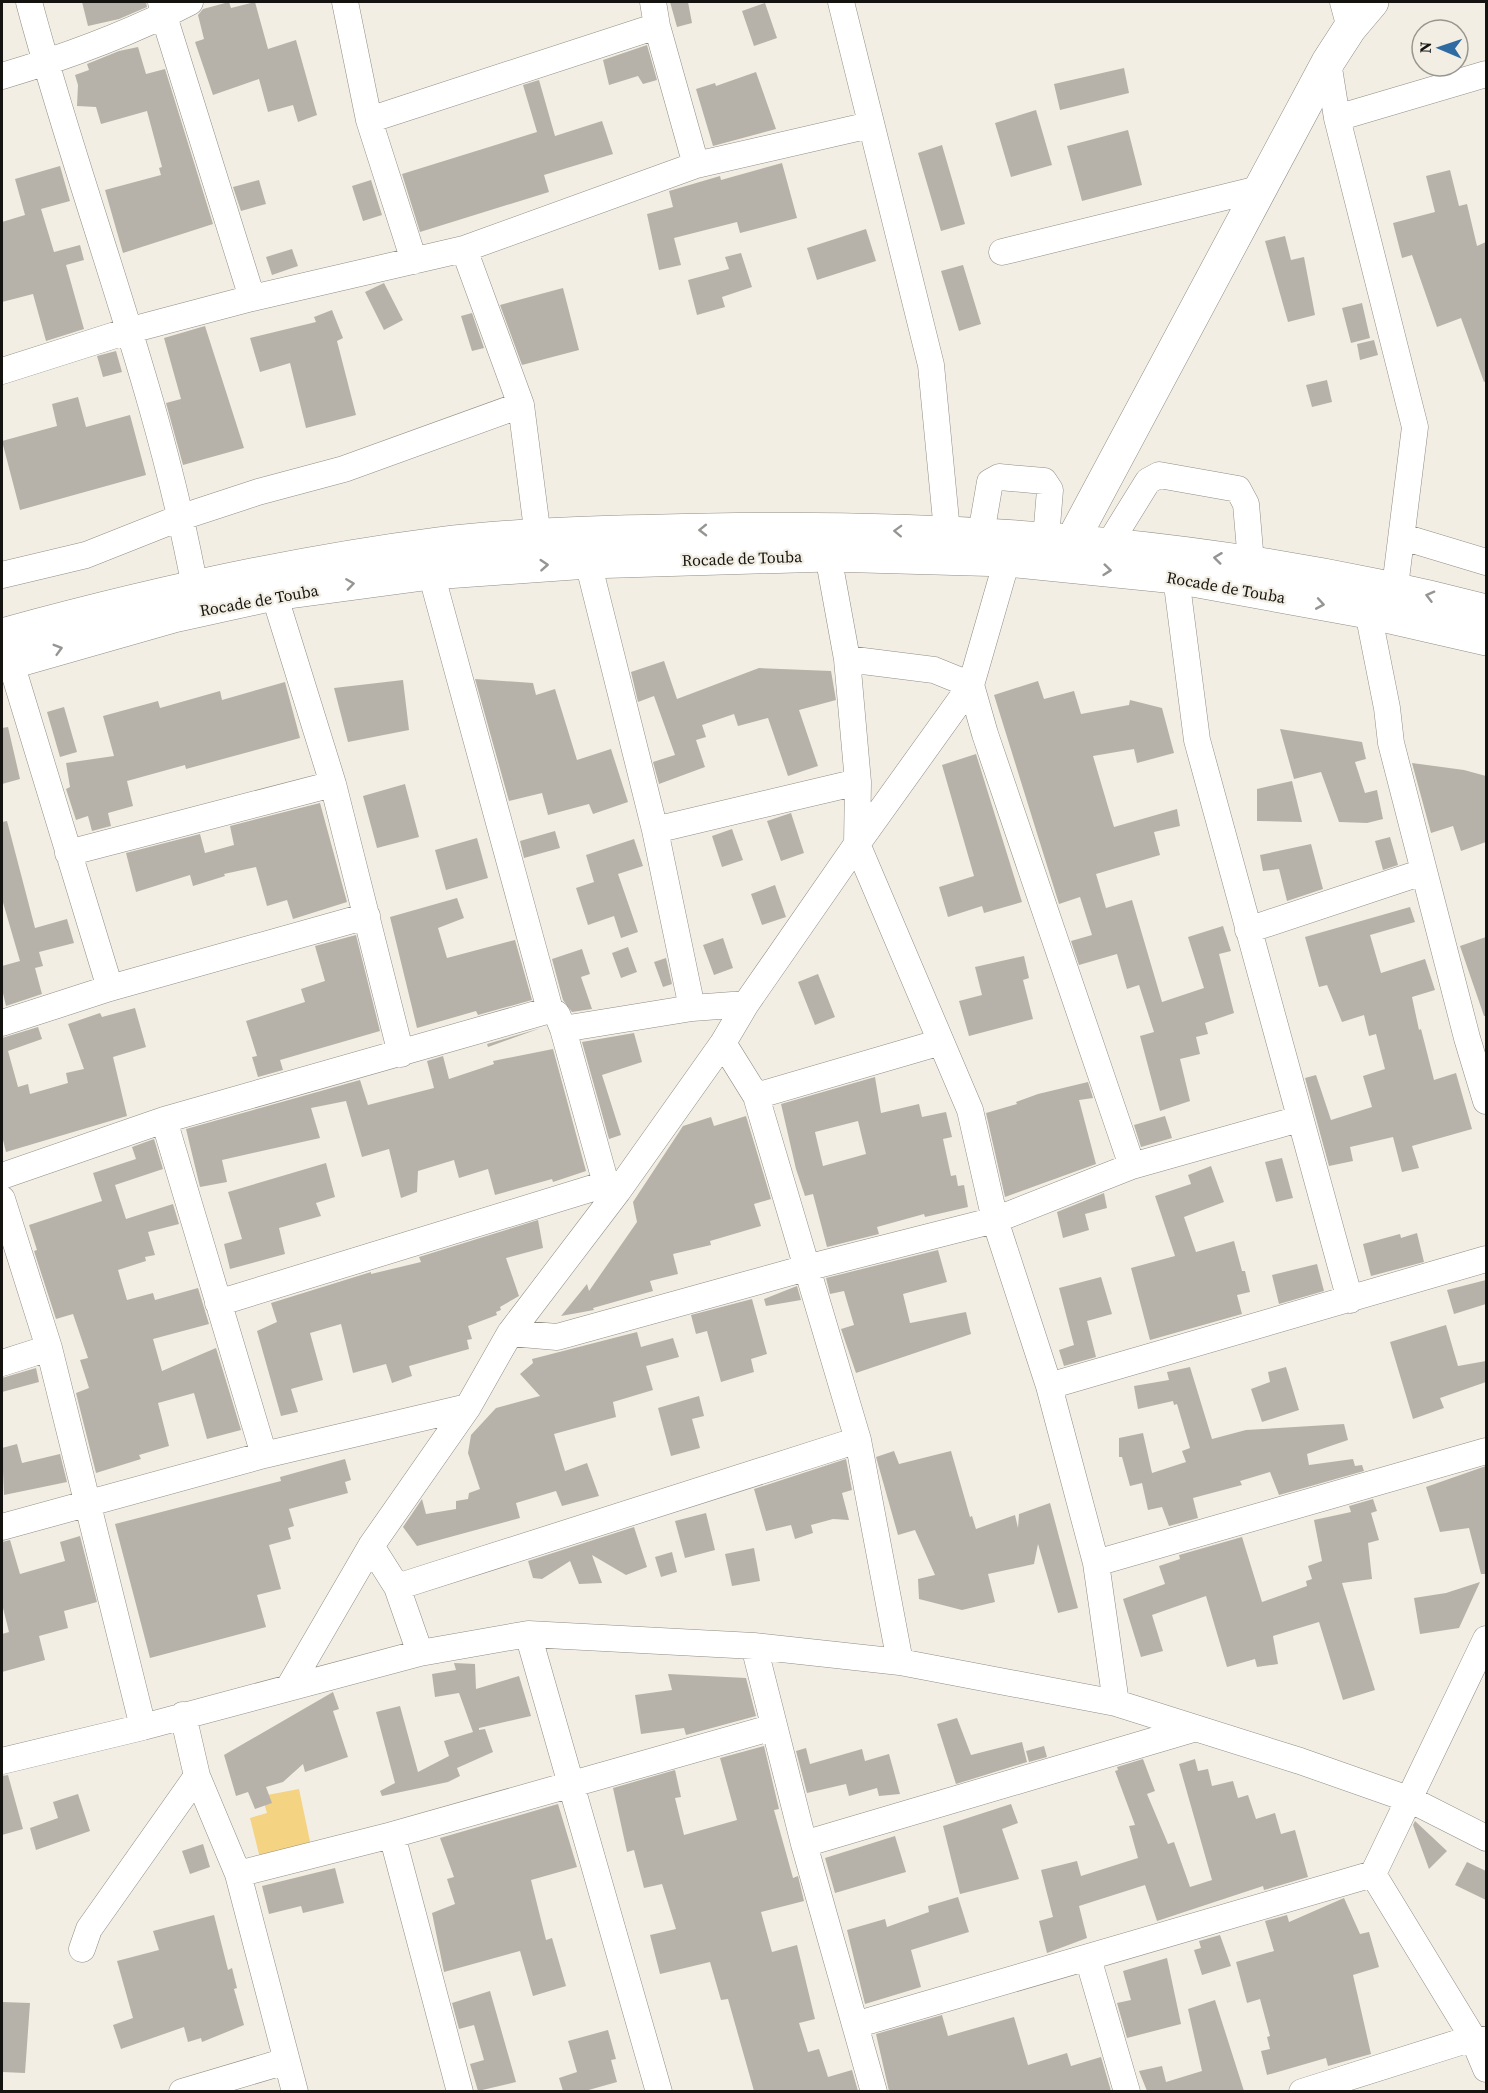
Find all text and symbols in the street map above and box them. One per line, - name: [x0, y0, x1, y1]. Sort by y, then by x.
- north arrow: [1410, 18, 1470, 78]
- text: N: [1414, 41, 1436, 54]
- one-way arrow: [698, 524, 707, 536]
- one-way arrow: [893, 524, 902, 537]
- street label: Rocade de Touba: [681, 545, 803, 571]
- one-way arrow: [1213, 552, 1222, 564]
- one-way arrow: [540, 559, 549, 572]
- one-way arrow: [1103, 563, 1112, 576]
- street label: Rocade de Touba: [1165, 566, 1288, 608]
- street label: Rocade de Touba: [198, 579, 321, 621]
- one-way arrow: [346, 579, 355, 591]
- one-way arrow: [1425, 591, 1435, 604]
- one-way arrow: [1315, 597, 1325, 610]
- one-way arrow: [52, 644, 63, 656]

